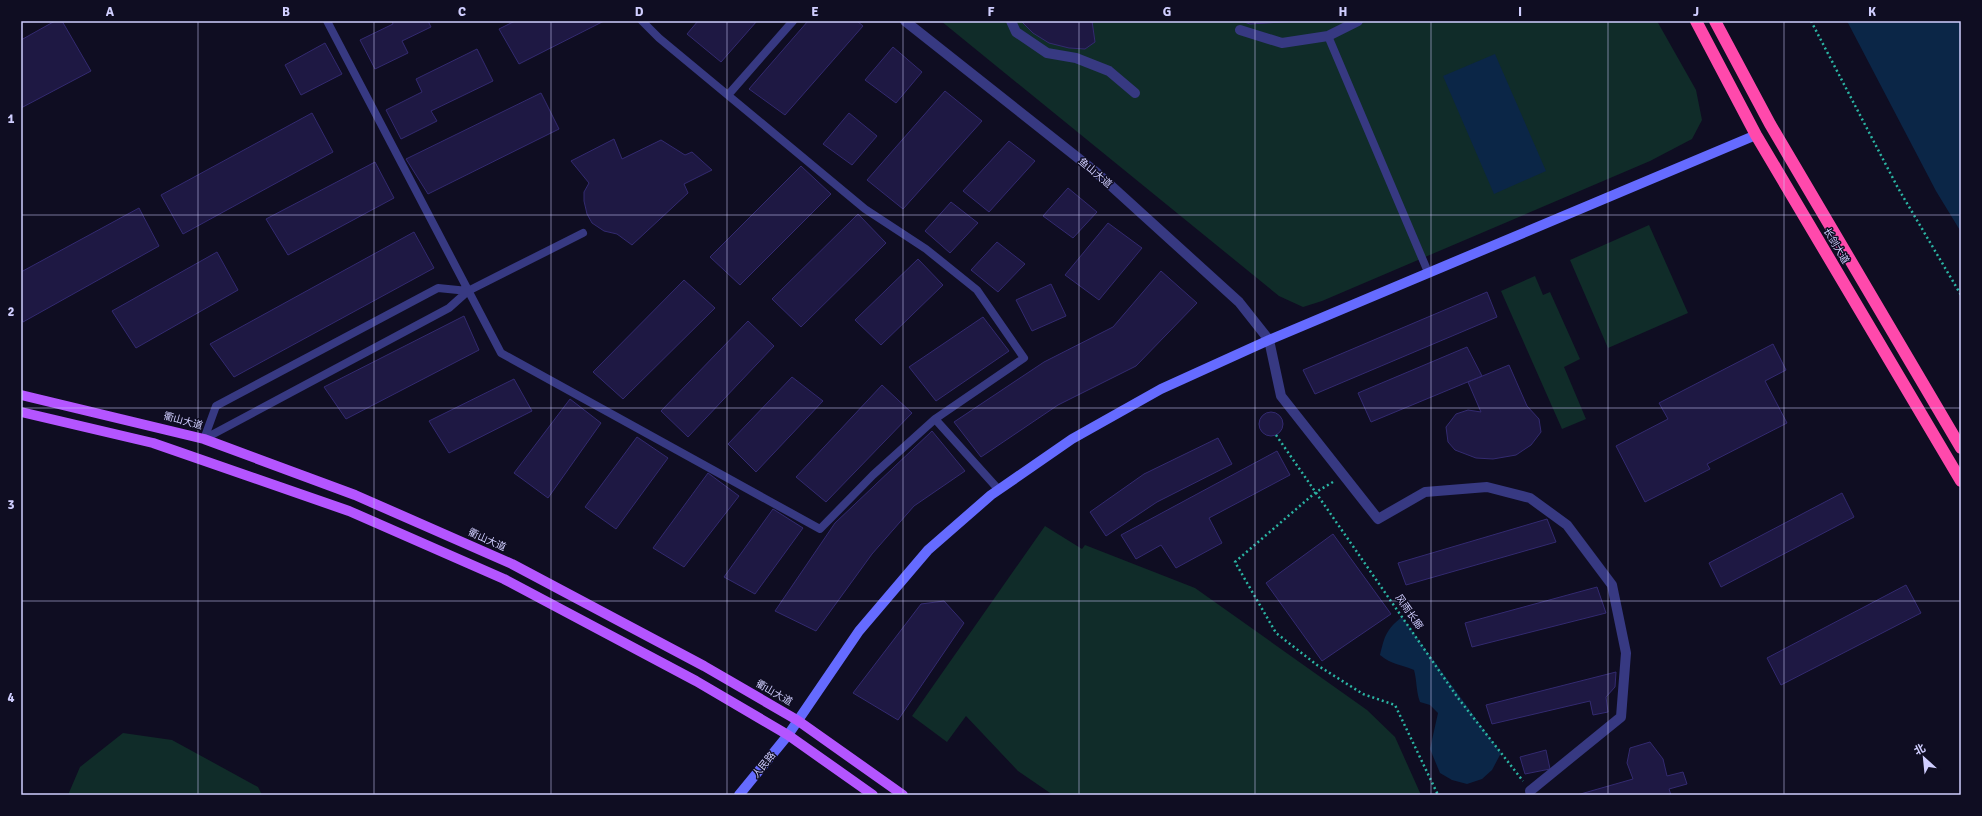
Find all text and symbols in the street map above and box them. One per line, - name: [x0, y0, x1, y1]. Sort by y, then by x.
- text: A: [106, 4, 115, 20]
- text: B: [282, 4, 290, 20]
- text: C: [458, 4, 466, 20]
- text: D: [635, 4, 644, 20]
- text: E: [811, 4, 819, 20]
- text: F: [988, 4, 995, 20]
- text: G: [1163, 4, 1171, 20]
- text: H: [1339, 4, 1347, 20]
- text: I: [1518, 4, 1522, 20]
- text: J: [1693, 4, 1699, 20]
- text: K: [1868, 4, 1876, 20]
- text: 1: [7, 111, 15, 127]
- street label: 鱼山大道: [1076, 156, 1114, 190]
- street label: 长剑大道: [1821, 226, 1851, 266]
- text: 2: [7, 304, 15, 320]
- street label: 衢山大道: [162, 410, 204, 432]
- text: 3: [7, 497, 15, 513]
- street label: 衢山大道: [466, 526, 508, 554]
- street label: 风雨长廊: [1393, 592, 1425, 632]
- street label: 衢山大道: [754, 678, 794, 708]
- text: 4: [7, 690, 15, 706]
- north arrow: [1904, 738, 1944, 778]
- text: 北: [1912, 741, 1928, 758]
- street label: 人民路: [750, 750, 778, 780]

